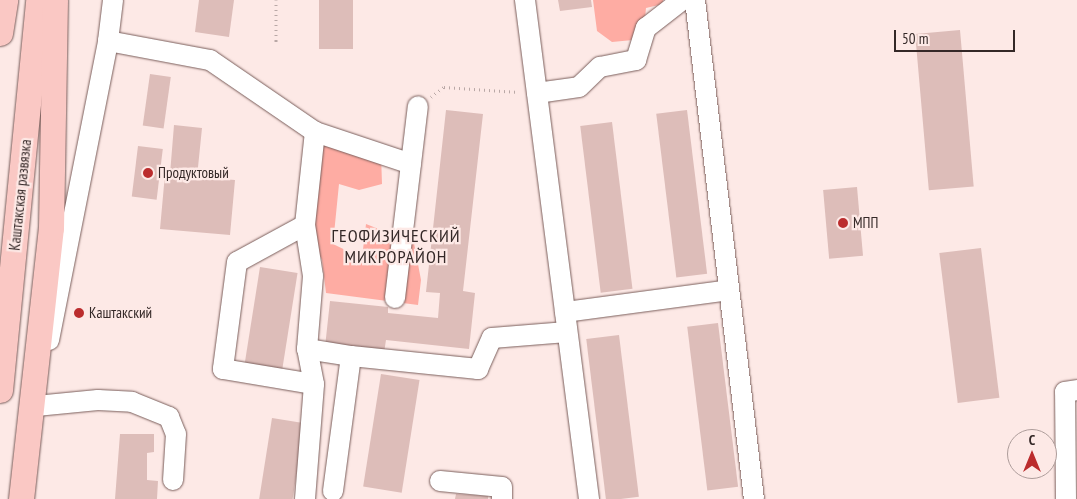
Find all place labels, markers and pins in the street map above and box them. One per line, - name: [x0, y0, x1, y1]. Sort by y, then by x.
- place label: Продуктовый: [158, 164, 229, 182]
- marker: Продуктовый: [142, 167, 154, 179]
- place label: МПП: [853, 214, 878, 232]
- marker: МПП: [837, 217, 849, 229]
- place label: Каштакский: [89, 304, 152, 322]
- marker: Каштакский: [73, 307, 85, 319]

